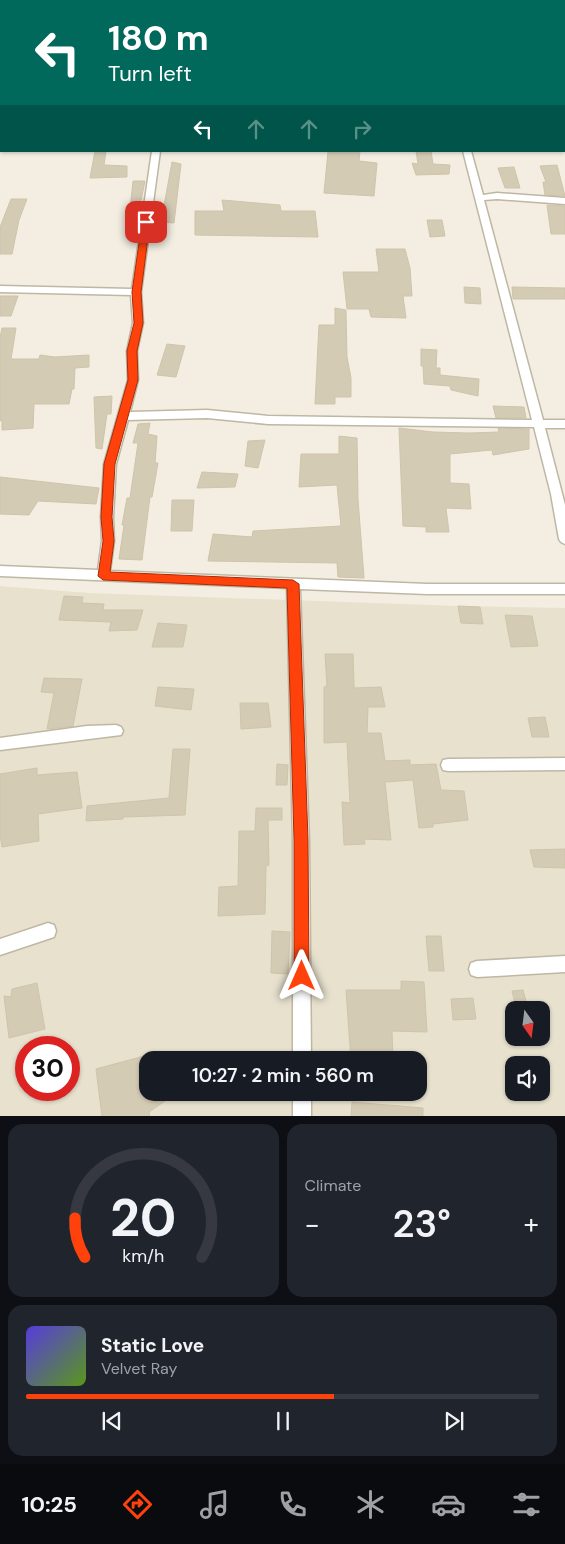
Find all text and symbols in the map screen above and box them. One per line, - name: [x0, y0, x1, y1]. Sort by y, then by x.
- text: 180 m: [108, 15, 209, 61]
- icon: left: [25, 20, 90, 85]
- text: Turn left: [108, 59, 192, 88]
- icon: left: [189, 115, 217, 143]
- icon: ahead: [242, 115, 270, 143]
- icon: ahead: [295, 115, 323, 143]
- icon: right: [348, 115, 376, 143]
- pin: [125, 201, 167, 243]
- icon: arrive: [132, 208, 160, 236]
- position arrow: [275, 949, 327, 1001]
- north arrow: [505, 1001, 550, 1046]
- map controls: [505, 1001, 550, 1101]
- speed limit sign: 30: [15, 1036, 80, 1101]
- button: sound: [505, 1056, 550, 1101]
- text: 10:27 · 2 min · 560 m: [192, 1063, 374, 1088]
- text: Climate: [305, 1175, 361, 1196]
- text: 20: [110, 1184, 176, 1252]
- text: 23°: [393, 1199, 451, 1249]
- text: −: [305, 1206, 320, 1243]
- text: +: [524, 1206, 539, 1243]
- text: km/h: [122, 1244, 164, 1268]
- text: Static Love: [101, 1333, 204, 1358]
- text: Velvet Ray: [101, 1358, 177, 1379]
- icon: previous: [98, 1407, 126, 1435]
- icon: pause: [269, 1407, 297, 1435]
- icon: next: [440, 1407, 468, 1435]
- icon: directions: [120, 1487, 155, 1522]
- icon: music: [197, 1487, 232, 1522]
- icon: phone: [275, 1487, 310, 1522]
- icon: climate: [353, 1487, 388, 1522]
- icon: car: [431, 1487, 466, 1522]
- icon: filters: [509, 1487, 544, 1522]
- text: 10:25: [21, 1490, 77, 1519]

